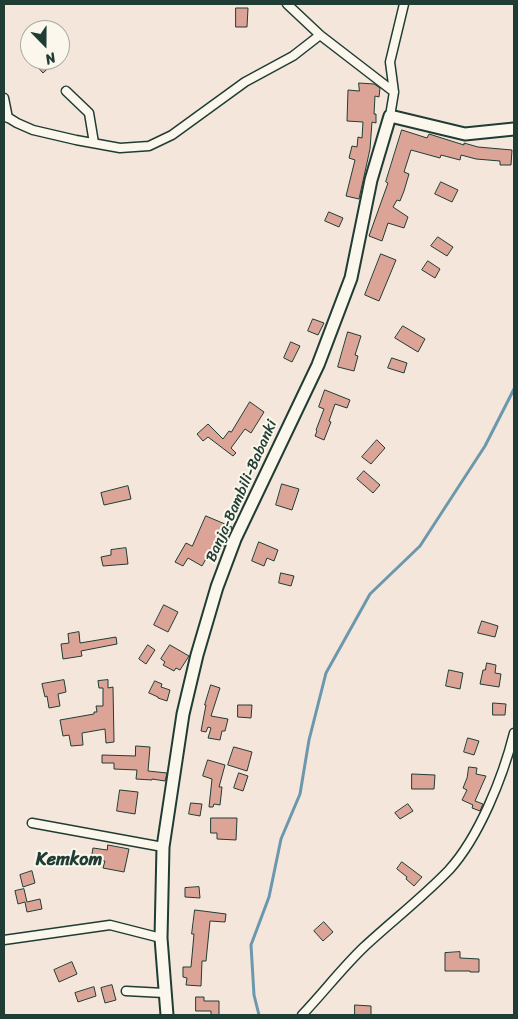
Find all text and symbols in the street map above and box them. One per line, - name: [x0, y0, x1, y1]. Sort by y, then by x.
- north arrow: [20, 20, 70, 70]
- text: N: [41, 45, 60, 72]
- street label: Banja-Bambili-Babanki: [203, 417, 281, 565]
- district label: Kemkom: [36, 849, 102, 871]

